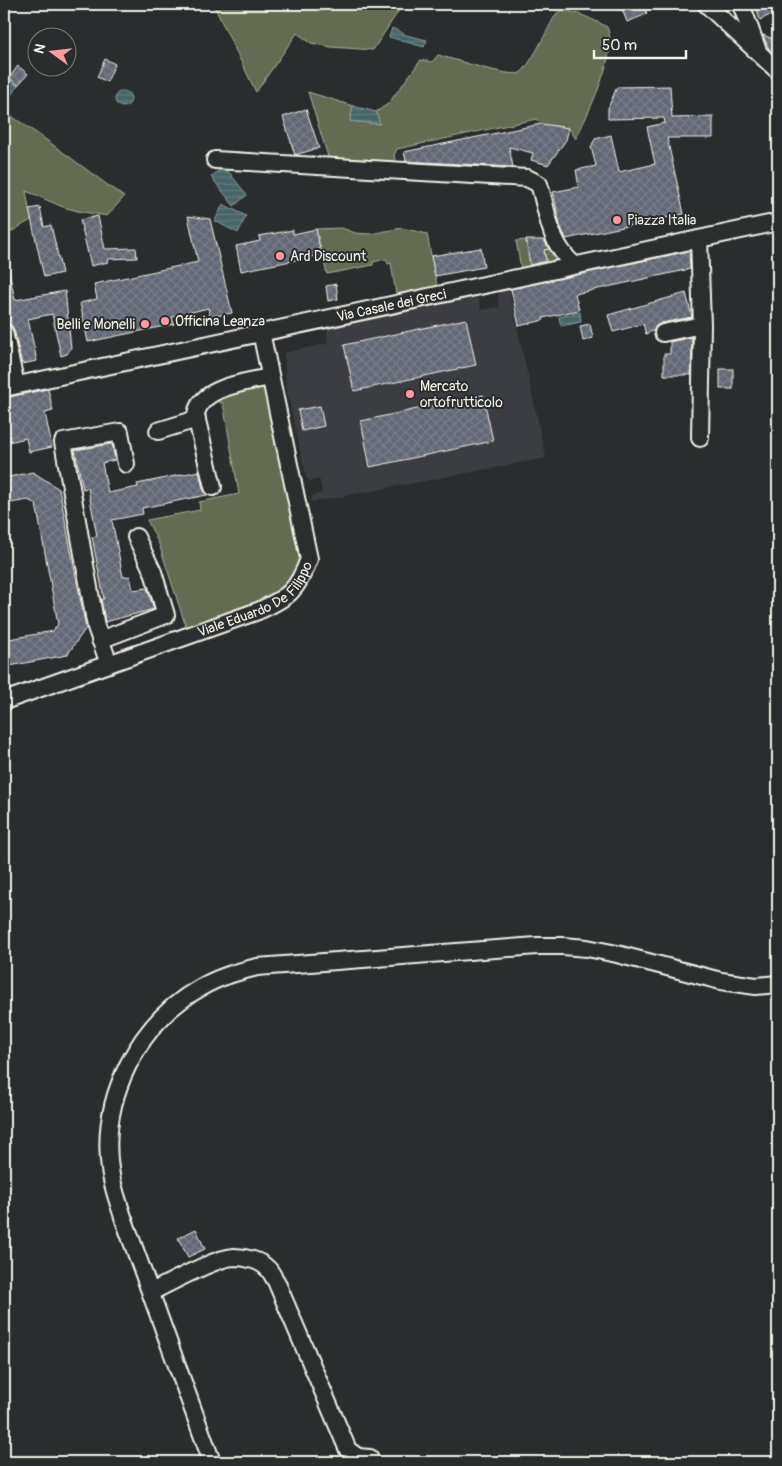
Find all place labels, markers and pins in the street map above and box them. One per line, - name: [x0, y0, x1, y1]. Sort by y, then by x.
- place label: Piazza Italia: [627, 212, 696, 229]
- marker: Piazza Italia: [611, 214, 623, 226]
- place label: Ard Discount: [290, 248, 367, 265]
- marker: Ard Discount: [274, 250, 286, 262]
- place label: Officina Leanza: [175, 313, 265, 330]
- marker: Officina Leanza: [159, 315, 171, 327]
- place label: Belli e Monelli: [57, 316, 136, 333]
- marker: Belli e Monelli: [139, 318, 151, 330]
- place label: Mercato ortofrutticolo: [420, 378, 503, 411]
- marker: Mercato ortofrutticolo: [404, 388, 416, 400]

